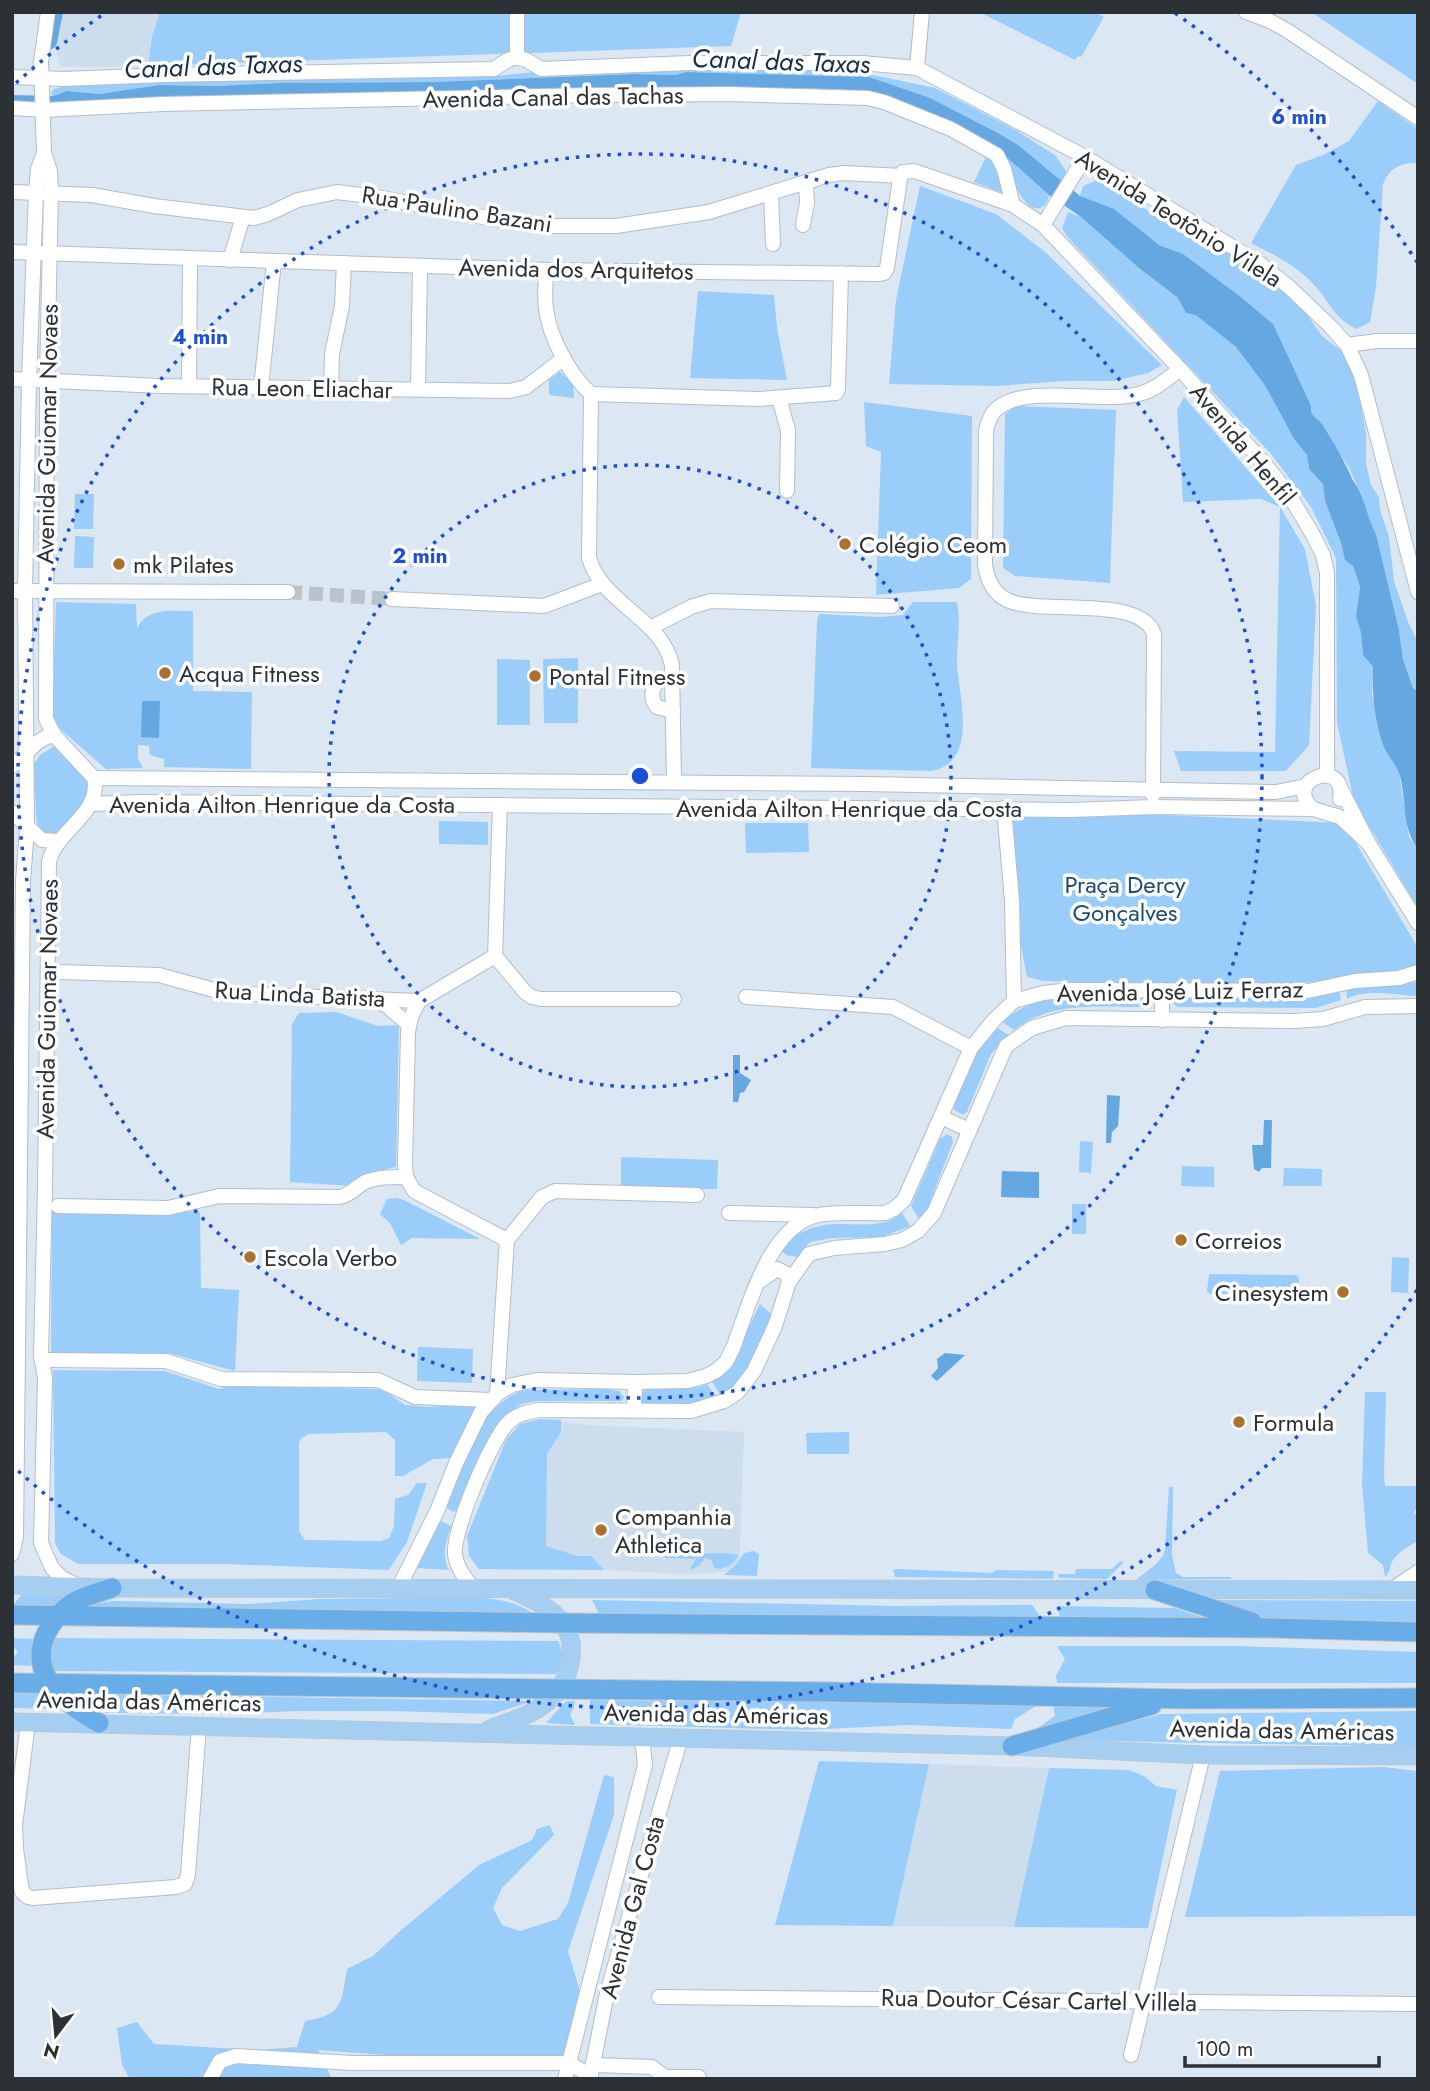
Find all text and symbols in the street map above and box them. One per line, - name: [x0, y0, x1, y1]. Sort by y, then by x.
- water label: Canal das Taxas: [691, 39, 872, 83]
- water label: Canal das Taxas: [123, 44, 304, 88]
- street label: Avenida Canal das Tachas: [422, 77, 684, 117]
- text: 6 min: [1271, 102, 1327, 132]
- street label: Avenida Teotônio Vilela: [1069, 140, 1289, 296]
- street label: Rua Paulino Bazani: [359, 177, 555, 241]
- street label: Avenida dos Arquitetos: [458, 249, 694, 289]
- street label: Avenida Guiomar Novaes: [27, 304, 67, 564]
- text: 4 min: [172, 322, 228, 352]
- street label: Rua Leon Eliachar: [211, 369, 394, 407]
- street label: Avenida Henfil: [1182, 376, 1304, 512]
- place label: Colégio Ceom: [859, 527, 1007, 562]
- marker: Colégio Ceom: [837, 536, 853, 552]
- text: 2 min: [392, 541, 448, 571]
- place label: mk Pilates: [133, 547, 234, 582]
- marker: mk Pilates: [111, 556, 127, 572]
- place label: Acqua Fitness: [179, 656, 320, 691]
- place label: Pontal Fitness: [549, 659, 685, 694]
- marker: Acqua Fitness: [157, 665, 173, 681]
- marker: Pontal Fitness: [527, 668, 543, 684]
- centre of rings: [628, 764, 652, 788]
- street label: Avenida Ailton Henrique da Costa: [109, 787, 455, 822]
- street label: Avenida Ailton Henrique da Costa: [676, 791, 1022, 826]
- park label: Praça Dercy Gonçalves: [1064, 867, 1186, 930]
- street label: Avenida Guiomar Novaes: [27, 879, 67, 1139]
- street label: Avenida José Luiz Ferraz: [1056, 971, 1304, 1011]
- street label: Rua Linda Batista: [214, 972, 386, 1016]
- place label: Correios: [1195, 1223, 1282, 1258]
- marker: Correios: [1173, 1232, 1189, 1248]
- place label: Escola Verbo: [264, 1240, 397, 1275]
- marker: Escola Verbo: [242, 1249, 258, 1265]
- place label: Cinesystem: [1215, 1275, 1329, 1310]
- marker: Cinesystem: [1335, 1284, 1351, 1300]
- place label: Formula: [1253, 1405, 1334, 1440]
- marker: Formula: [1231, 1414, 1247, 1430]
- place label: Companhia Athletica: [615, 1499, 731, 1562]
- marker: Companhia Athletica: [593, 1522, 609, 1538]
- street label: Avenida das Américas: [36, 1682, 262, 1720]
- street label: Avenida das Américas: [603, 1695, 829, 1733]
- street label: Avenida das Américas: [1169, 1711, 1395, 1749]
- street label: Avenida Gal Costa: [591, 1812, 673, 2002]
- street label: Rua Doutor César Cartel Villela: [881, 1980, 1197, 2020]
- north arrow: [21, 2000, 91, 2070]
- scale bar: [1185, 2024, 1379, 2068]
- text: 100 m: [1196, 2034, 1253, 2064]
- text: N: [40, 2036, 62, 2066]

